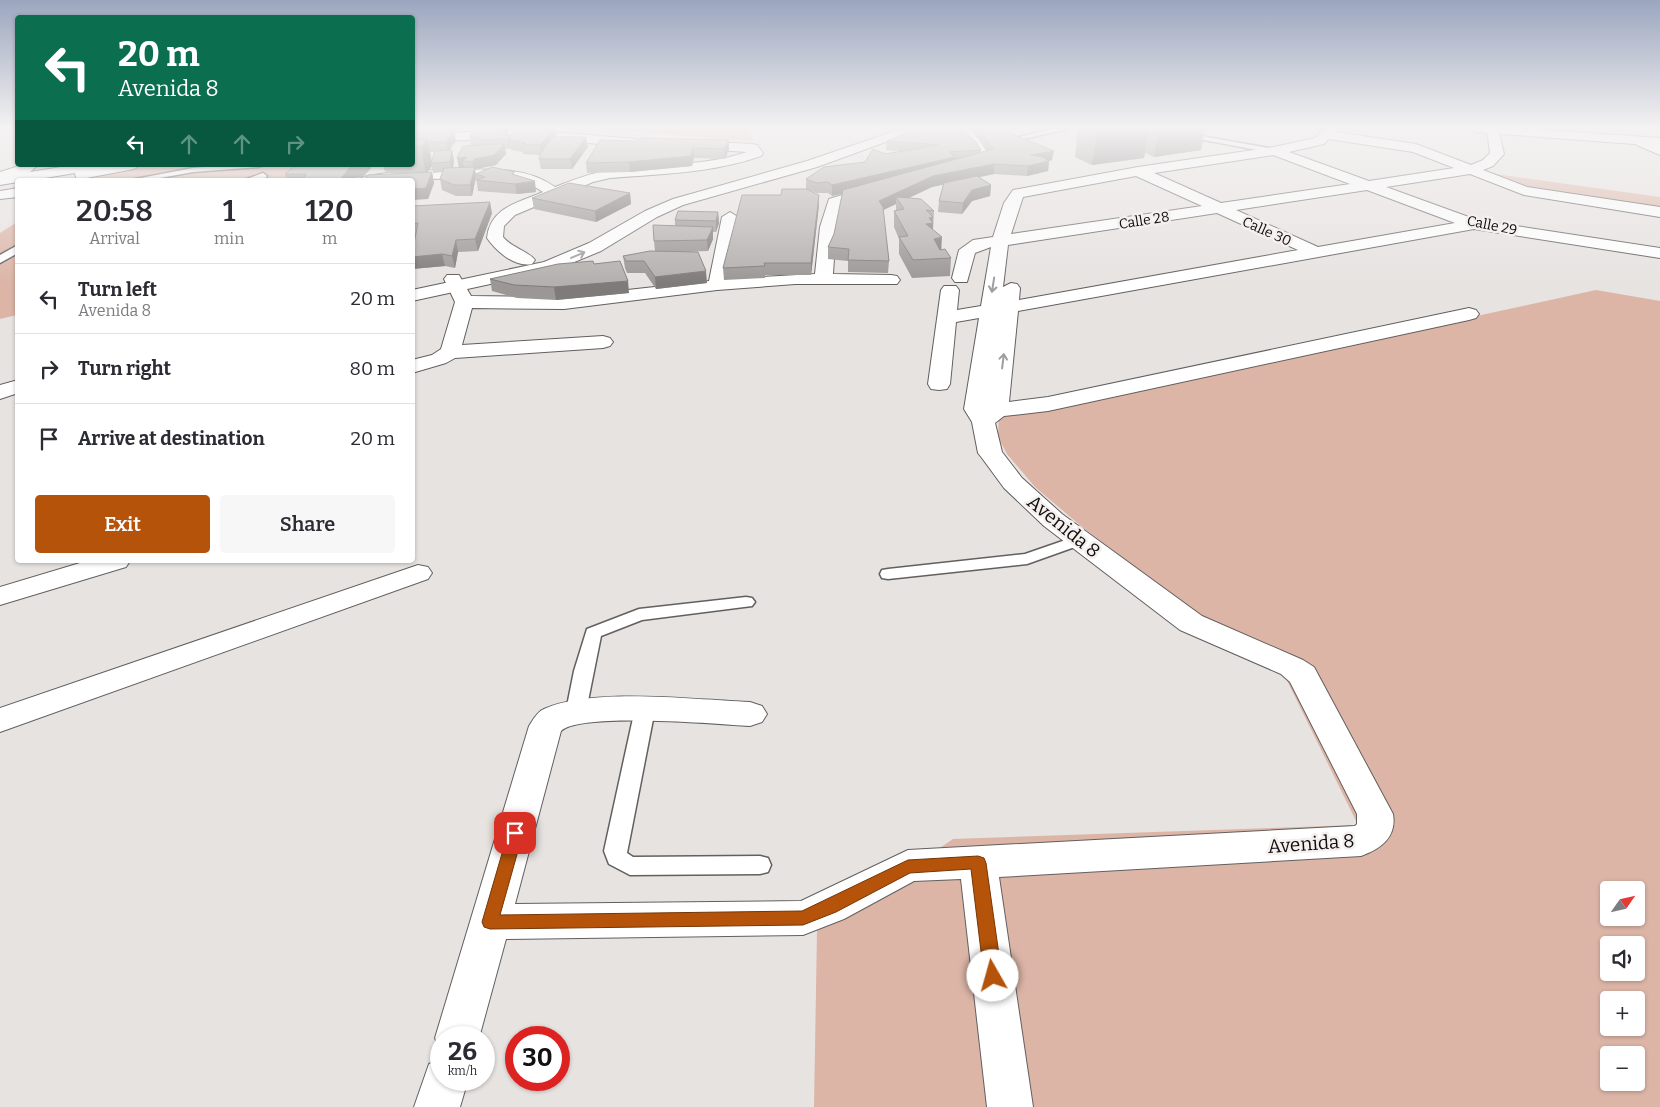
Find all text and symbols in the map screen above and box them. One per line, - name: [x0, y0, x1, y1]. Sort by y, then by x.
- text: 20 m: [118, 33, 200, 75]
- icon: left: [35, 35, 100, 100]
- text: Avenida 8: [118, 75, 219, 102]
- icon: left: [122, 130, 150, 158]
- icon: ahead: [175, 130, 203, 158]
- icon: ahead: [228, 130, 256, 158]
- icon: right: [281, 130, 309, 158]
- text: 20:58: [76, 193, 153, 229]
- text: 1: [223, 193, 236, 229]
- text: 120: [305, 193, 354, 229]
- street label: Calle 28: [1118, 208, 1171, 233]
- street label: Calle 29: [1465, 212, 1518, 239]
- street label: Calle 30: [1240, 213, 1294, 250]
- text: Arrival: [89, 229, 140, 248]
- text: min: [214, 229, 244, 248]
- text: m: [322, 229, 337, 248]
- one-way arrow: [570, 249, 585, 259]
- one-way arrow: [987, 276, 997, 292]
- text: Turn left: [78, 278, 157, 301]
- icon: left: [35, 285, 63, 313]
- text: 20 m: [351, 287, 395, 310]
- text: Avenida 8: [78, 301, 151, 320]
- one-way arrow: [998, 354, 1008, 370]
- icon: right: [35, 355, 63, 383]
- text: Turn right: [78, 357, 171, 380]
- text: 80 m: [349, 357, 395, 380]
- icon: arrive: [35, 425, 63, 453]
- text: Arrive at destination: [78, 427, 265, 450]
- text: 20 m: [351, 427, 395, 450]
- street label: Avenida 8: [1023, 490, 1105, 563]
- button: Exit: [35, 495, 210, 553]
- button: Share: [220, 495, 395, 553]
- pin: [494, 812, 536, 854]
- icon: arrive: [501, 819, 529, 847]
- street label: Avenida 8: [1267, 829, 1355, 858]
- north arrow: [1600, 881, 1645, 926]
- map controls: [1600, 881, 1645, 1091]
- button: sound: [1600, 936, 1645, 981]
- position arrow: [966, 949, 1018, 1001]
- button: +: [1600, 991, 1645, 1036]
- speed limit sign: 30: [505, 1026, 570, 1091]
- text: 26: [448, 1037, 477, 1067]
- button: −: [1600, 1046, 1645, 1091]
- text: km/h: [448, 1064, 477, 1078]

